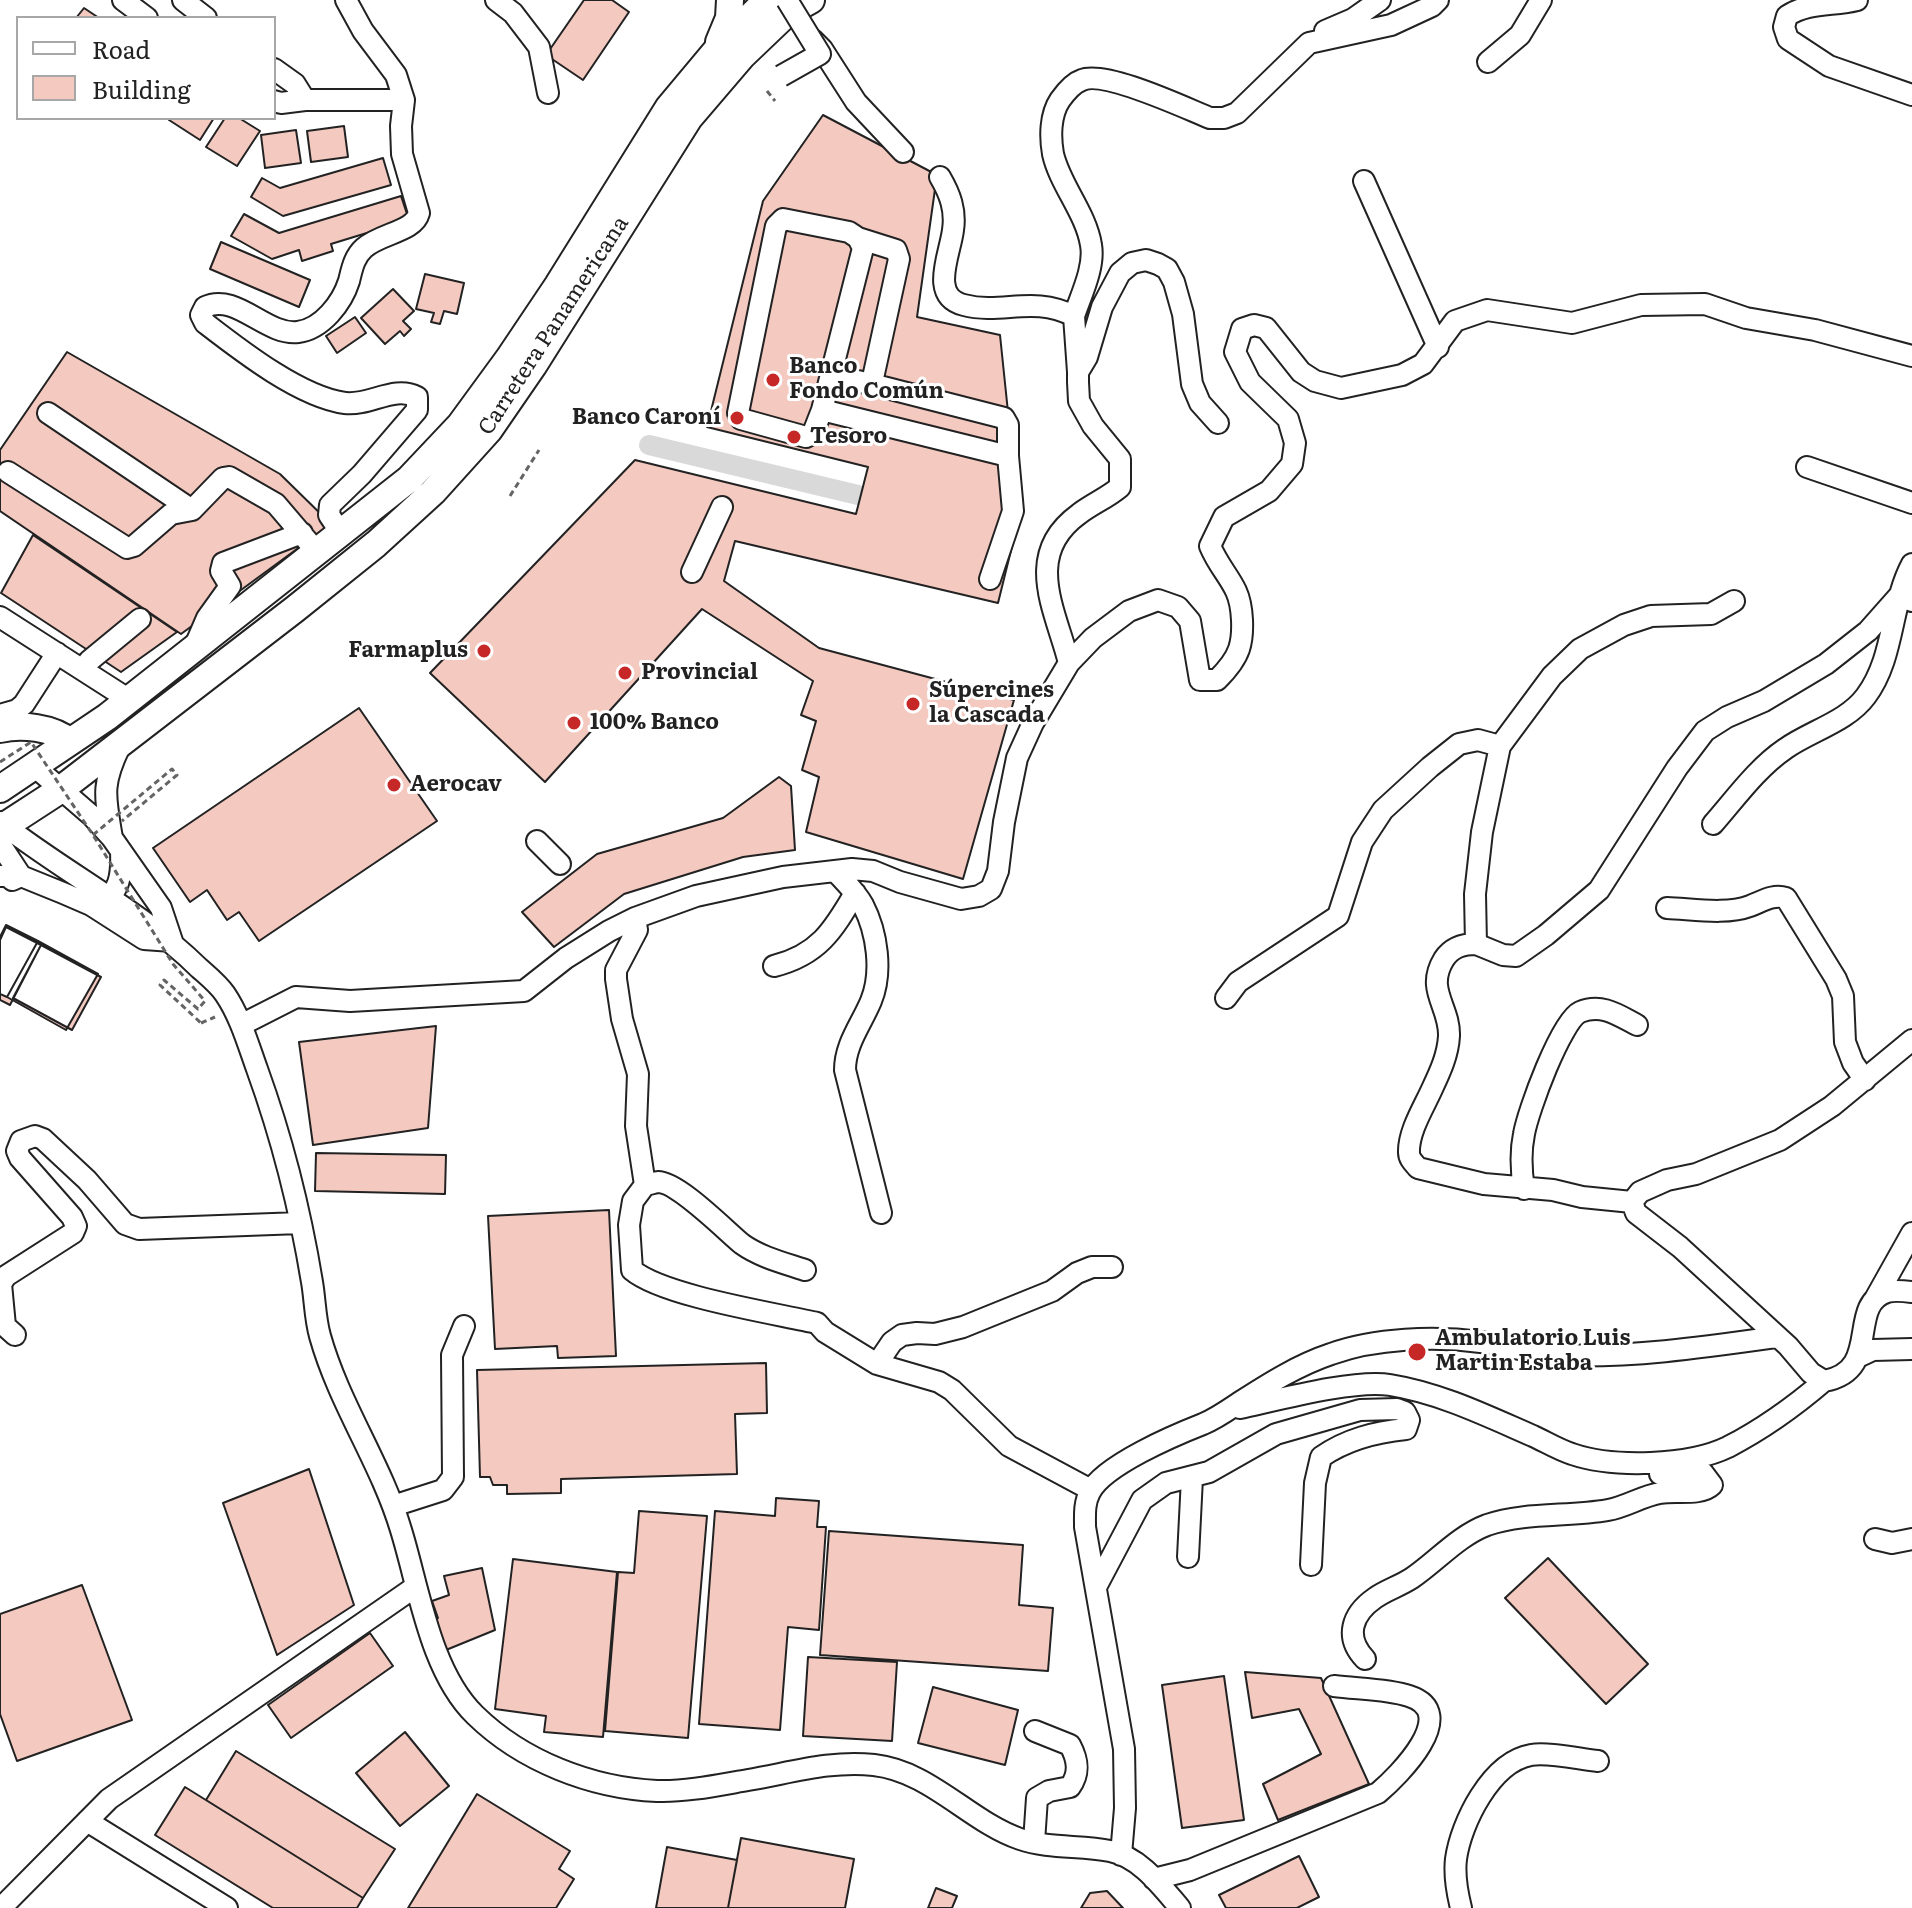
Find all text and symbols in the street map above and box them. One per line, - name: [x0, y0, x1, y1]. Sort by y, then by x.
- legend: [16, 16, 276, 120]
- text: Road: [92, 31, 150, 66]
- text: Building: [92, 71, 191, 106]
- street label: Carretera Panamericana: [473, 212, 635, 440]
- place label: Banco Fondo Común: [789, 354, 944, 406]
- marker: Banco Fondo Común: [764, 371, 782, 389]
- place label: Banco Caroní: [572, 405, 721, 431]
- marker: Banco Caroní: [728, 409, 746, 427]
- place label: Tesoro: [810, 424, 887, 450]
- marker: Tesoro: [785, 428, 803, 446]
- place label: Farmaplus: [348, 638, 468, 664]
- marker: Farmaplus: [475, 642, 493, 660]
- place label: Provincial: [641, 660, 758, 686]
- marker: Provincial: [616, 664, 634, 682]
- place label: Súpercines la Cascada: [929, 678, 1054, 730]
- marker: Súpercines la Cascada: [904, 695, 922, 713]
- place label: 100% Banco: [590, 710, 719, 736]
- marker: 100% Banco: [565, 714, 583, 732]
- place label: Aerocav: [410, 772, 502, 798]
- marker: Aerocav: [385, 776, 403, 794]
- place label: Ambulatorio Luis Martin Estaba: [1435, 1326, 1630, 1378]
- marker: Ambulatorio Luis Martin Estaba: [1406, 1341, 1428, 1363]

